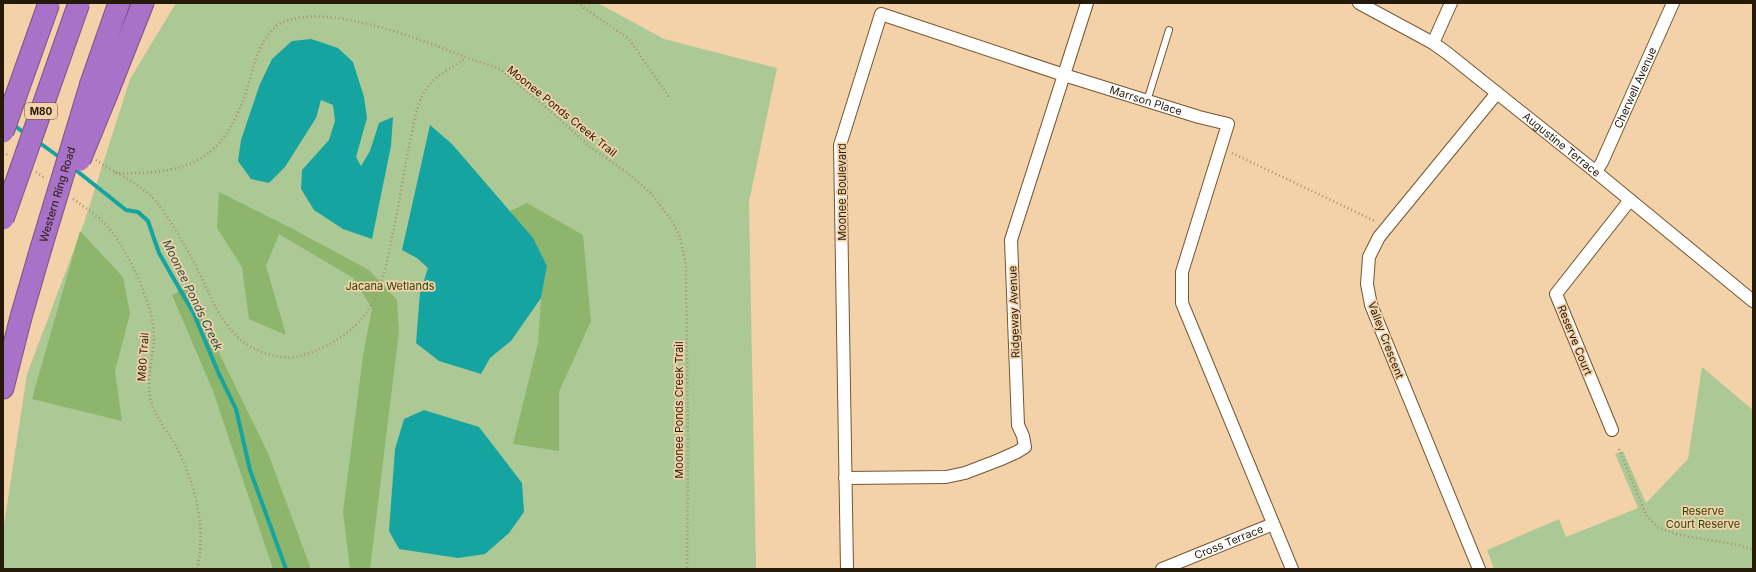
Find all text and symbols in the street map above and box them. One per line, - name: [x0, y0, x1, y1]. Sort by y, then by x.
- street label: Cherwell Avenue: [1611, 45, 1659, 131]
- street label: Moonee Ponds Creek Trail: [504, 62, 620, 160]
- street label: Marrson Place: [1108, 83, 1184, 118]
- road number: M80: [25, 103, 57, 119]
- street label: Augustine Terrace: [1520, 109, 1603, 180]
- street label: Moonee Boulevard: [835, 143, 849, 241]
- street label: Western Ring Road: [36, 145, 78, 244]
- water label: Moonee Ponds Creek: [160, 237, 227, 353]
- street label: Ridgeway Avenue: [1005, 266, 1023, 358]
- park label: Jacana Wetlands: [346, 279, 435, 293]
- street label: Valley Crescent: [1365, 300, 1407, 381]
- street label: Reserve Court: [1555, 303, 1596, 377]
- street label: M80 Trail: [134, 332, 152, 382]
- street label: Moonee Ponds Creek Trail: [672, 341, 686, 479]
- park label: Reserve Court Reserve: [1666, 504, 1740, 531]
- street label: Cross Terrace: [1192, 522, 1265, 562]

